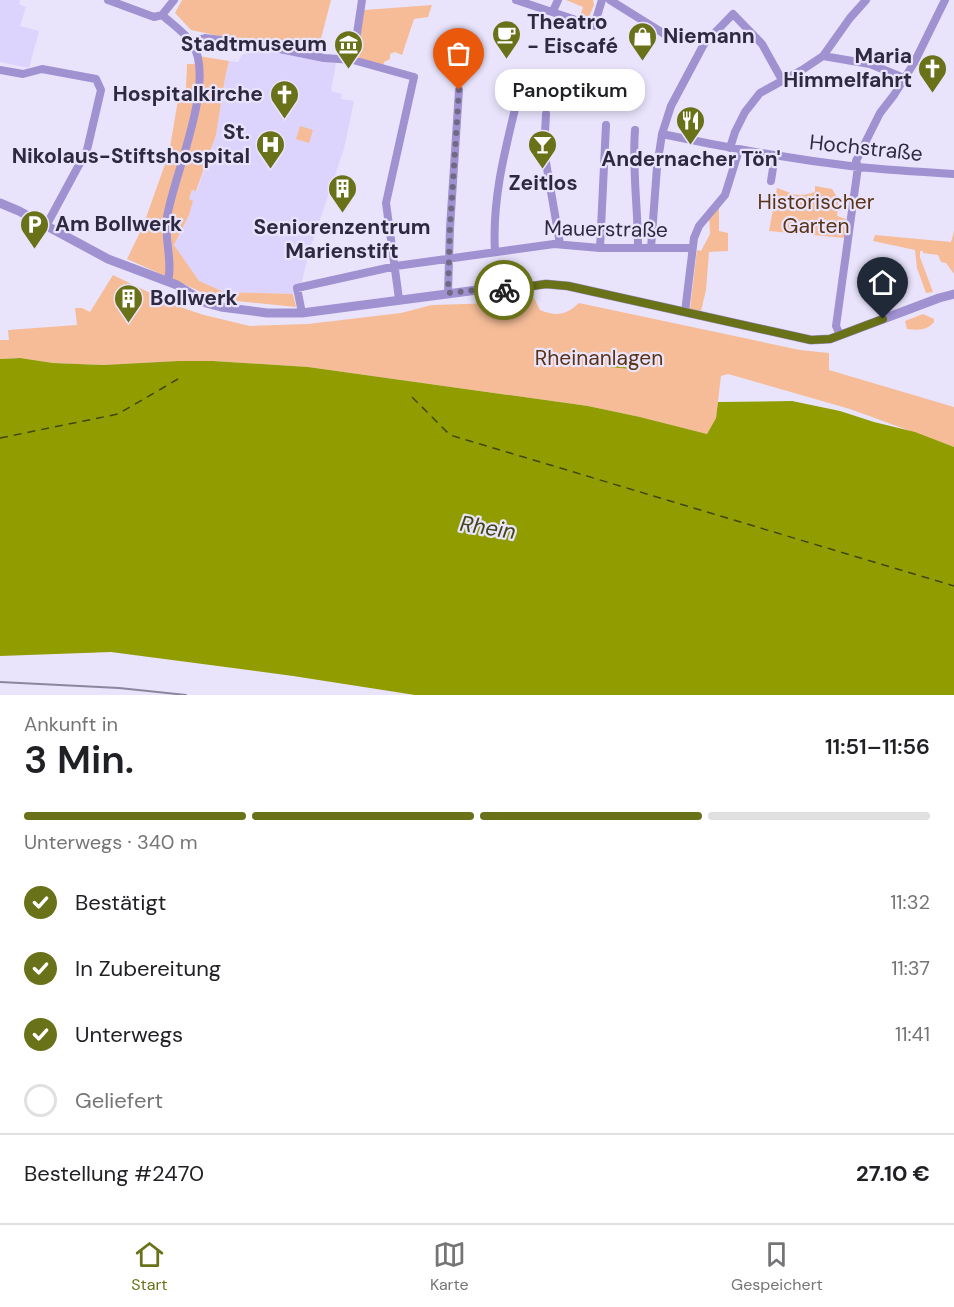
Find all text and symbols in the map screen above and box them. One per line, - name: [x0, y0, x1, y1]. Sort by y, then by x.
- place label: Theatro - Eiscafé: [527, 8, 618, 60]
- cafe icon: Theatro - Eiscafé: [490, 18, 522, 60]
- shop icon: Niemann: [626, 20, 658, 62]
- place label: Niemann: [663, 22, 755, 50]
- museum icon: Stadtmuseum: [332, 28, 364, 70]
- pin: [433, 28, 484, 90]
- place label: Stadtmuseum: [181, 30, 327, 58]
- icon: bag: [442, 37, 475, 70]
- place label: Maria Himmelfahrt: [783, 42, 912, 94]
- church icon: Maria Himmelfahrt: [917, 52, 949, 94]
- callout: Panoptikum: [495, 69, 645, 111]
- text: Panoptikum: [512, 77, 628, 103]
- church icon: Hospitalkirche: [268, 78, 300, 120]
- place label: Hospitalkirche: [113, 80, 263, 108]
- restaurant icon: Andernacher Tön': [675, 104, 707, 146]
- place label: St. Nikolaus-Stiftshospital: [12, 118, 250, 170]
- hospital icon: St. Nikolaus-Stiftshospital: [255, 128, 287, 170]
- bar icon: Zeitlos: [527, 128, 559, 170]
- street label: Hochstraße: [808, 128, 924, 168]
- place label: Andernacher Tön': [601, 145, 781, 173]
- place label: Zeitlos: [508, 169, 578, 197]
- building icon: Seniorenzentrum Marienstift: [326, 172, 358, 214]
- park label: Historischer Garten: [758, 188, 875, 240]
- parking icon: Am Bollwerk: [18, 208, 50, 250]
- place label: Am Bollwerk: [55, 210, 182, 238]
- place label: Seniorenzentrum Marienstift: [253, 213, 431, 265]
- street label: Mauerstraße: [544, 214, 668, 244]
- pin: [857, 257, 908, 319]
- courier: [474, 260, 534, 320]
- icon: home: [866, 266, 899, 299]
- icon: bike: [488, 274, 521, 307]
- building icon: Bollwerk: [113, 282, 145, 324]
- place label: Bollwerk: [150, 284, 238, 312]
- park label: Rheinanlagen: [535, 344, 663, 372]
- water label: Rhein: [458, 509, 518, 546]
- text: Ankunft in: [24, 711, 118, 737]
- text: 11:51–11:56: [825, 732, 930, 761]
- text: 3 Min.: [24, 734, 134, 785]
- text: Unterwegs · 340 m: [24, 829, 198, 855]
- icon: check: [24, 886, 57, 919]
- text: Bestätigt: [75, 888, 166, 917]
- text: 11:32: [890, 889, 930, 915]
- icon: check: [24, 952, 57, 985]
- text: In Zubereitung: [75, 954, 221, 983]
- text: 11:37: [891, 955, 930, 981]
- icon: check: [24, 1018, 57, 1051]
- text: Unterwegs: [75, 1020, 183, 1049]
- text: 11:41: [895, 1021, 930, 1047]
- text: Geliefert: [75, 1086, 163, 1115]
- text: Bestellung #2470: [24, 1159, 204, 1188]
- text: 27.10 €: [856, 1159, 930, 1188]
- tab: Start: [131, 1238, 168, 1295]
- tab: Karte: [430, 1238, 469, 1295]
- tab: Gespeichert: [731, 1238, 823, 1295]

